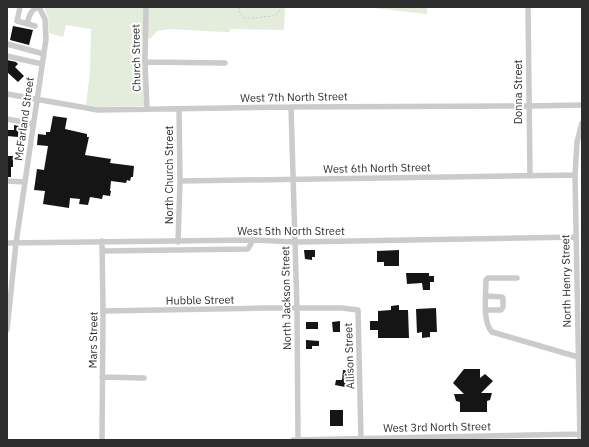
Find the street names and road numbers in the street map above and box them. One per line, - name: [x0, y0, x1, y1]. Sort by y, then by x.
- street label: Church Street: [128, 24, 144, 92]
- street label: Donna Street: [511, 60, 525, 124]
- street label: McFarland Street: [11, 76, 37, 162]
- street label: West 7th North Street: [240, 89, 348, 105]
- street label: North Church Street: [162, 126, 176, 224]
- street label: West 6th North Street: [323, 160, 431, 176]
- street label: West 5th North Street: [237, 224, 345, 238]
- street label: North Henry Street: [558, 234, 574, 328]
- street label: North Jackson Street: [278, 246, 294, 350]
- street label: Hubble Street: [166, 292, 235, 308]
- street label: Mars Street: [86, 311, 100, 369]
- street label: Allison Street: [341, 323, 357, 389]
- street label: West 3rd North Street: [383, 419, 491, 435]

